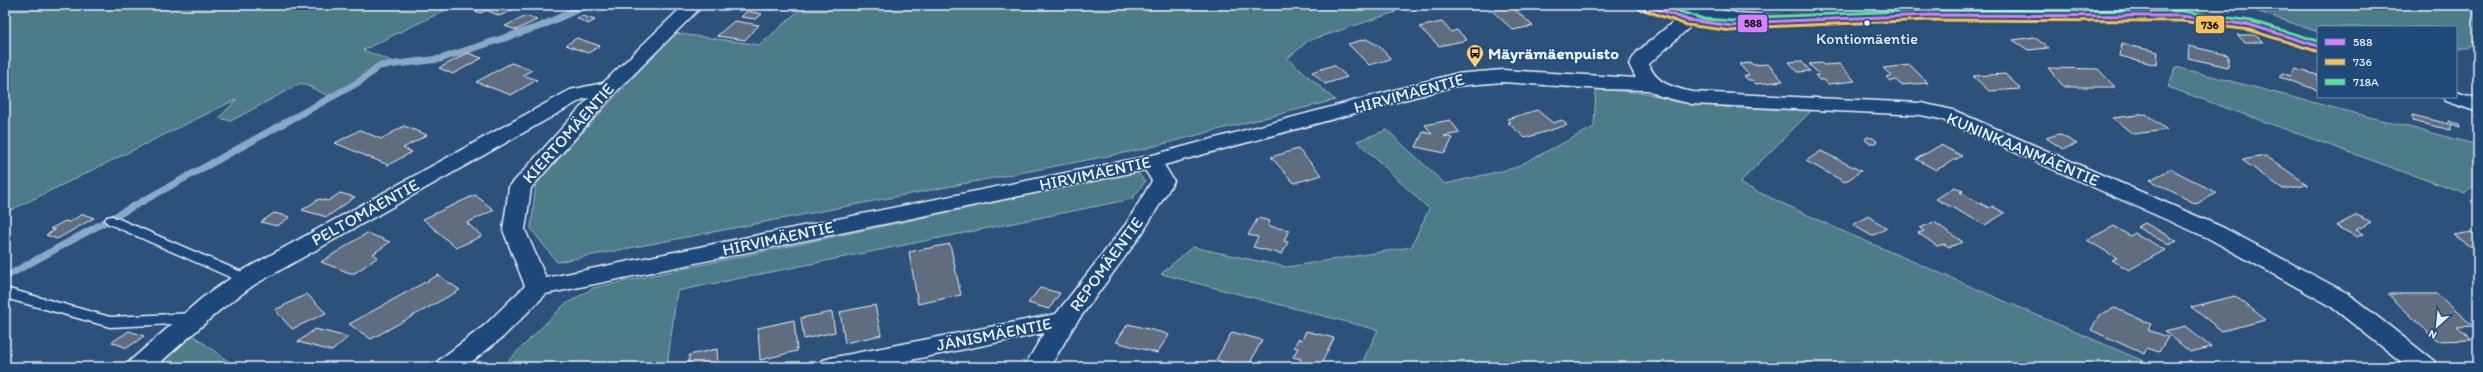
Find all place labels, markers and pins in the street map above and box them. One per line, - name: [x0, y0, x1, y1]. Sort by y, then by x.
- marker: Kontiomäentie: [1862, 18, 1872, 28]
- place label: Kontiomäentie: [1816, 29, 1918, 48]
- bus stop icon: Mäyrämäenpuisto: [1465, 43, 1485, 68]
- place label: Mäyrämäenpuisto: [1488, 43, 1619, 64]

